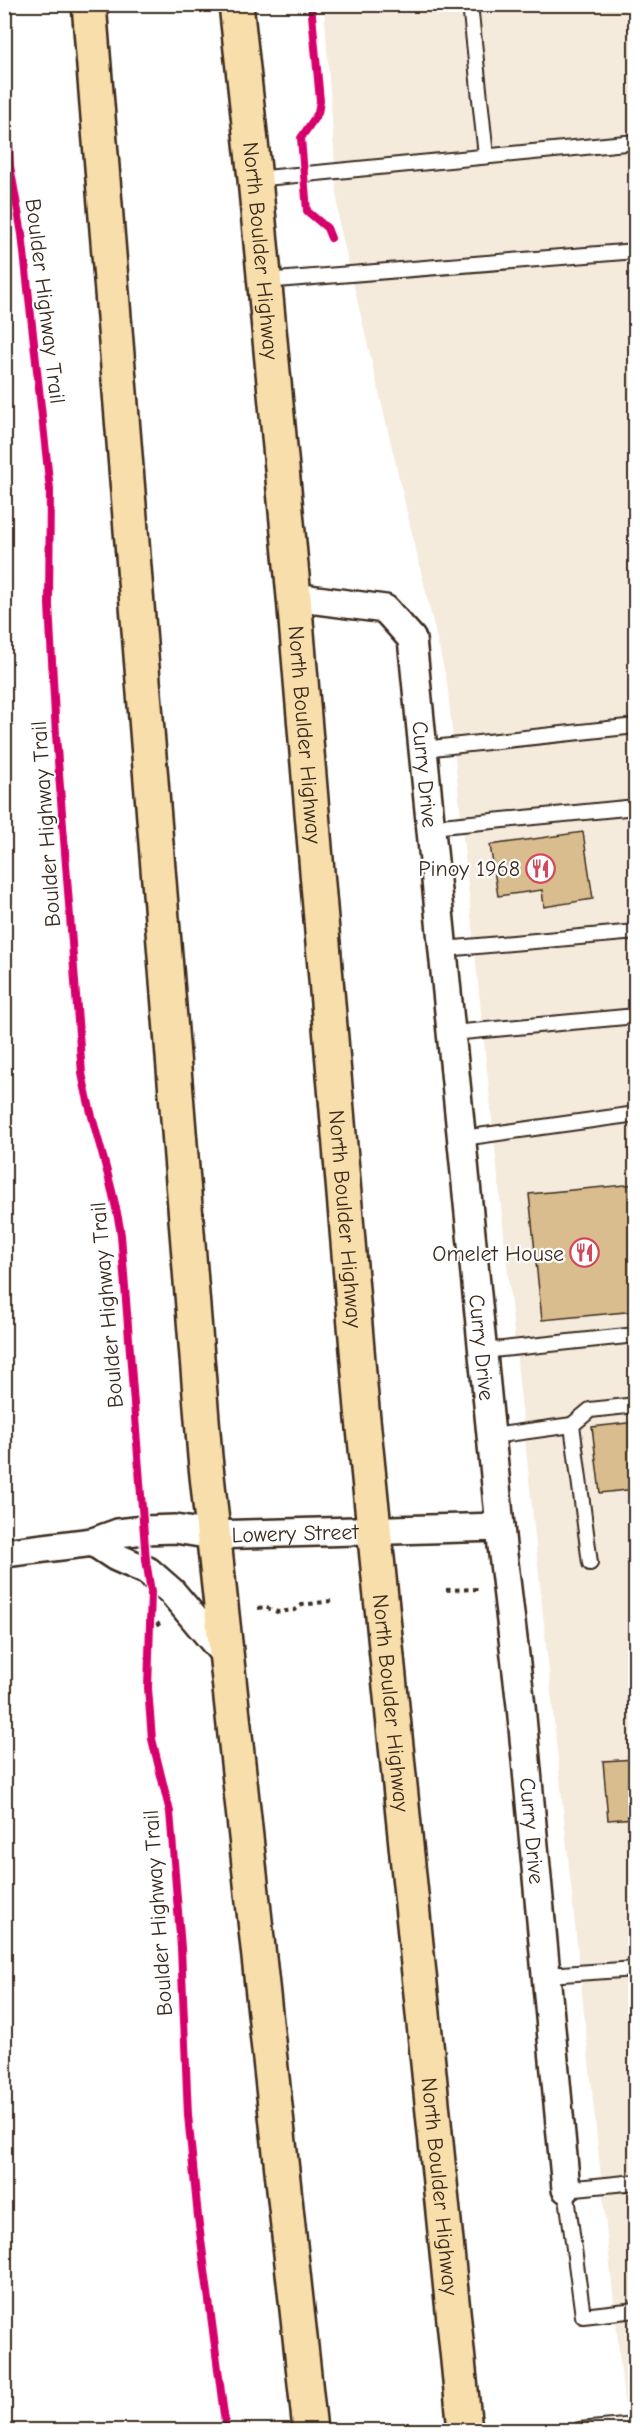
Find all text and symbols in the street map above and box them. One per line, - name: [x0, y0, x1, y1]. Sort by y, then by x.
- street label: North Boulder Highway: [237, 140, 284, 361]
- street label: Boulder Highway Trail: [20, 197, 71, 405]
- street label: North Boulder Highway: [282, 625, 327, 845]
- street label: Boulder Highway Trail: [26, 720, 66, 928]
- street label: Curry Drive: [406, 720, 443, 829]
- restaurant icon: Pinoy 1968: [525, 852, 557, 884]
- place label: Pinoy 1968: [418, 856, 520, 882]
- street label: North Boulder Highway: [323, 1109, 367, 1329]
- street label: Boulder Highway Trail: [85, 1201, 129, 1409]
- restaurant icon: Omelet House: [569, 1237, 601, 1269]
- place label: Omelet House: [432, 1241, 564, 1267]
- street label: Curry Drive: [463, 1293, 500, 1402]
- street label: Lowery Street: [231, 1519, 360, 1548]
- street label: North Boulder Highway: [367, 1593, 415, 1813]
- street label: Curry Drive: [514, 1776, 550, 1885]
- street label: Boulder Highway Trail: [138, 1809, 178, 2017]
- street label: North Boulder Highway: [416, 2076, 463, 2297]

